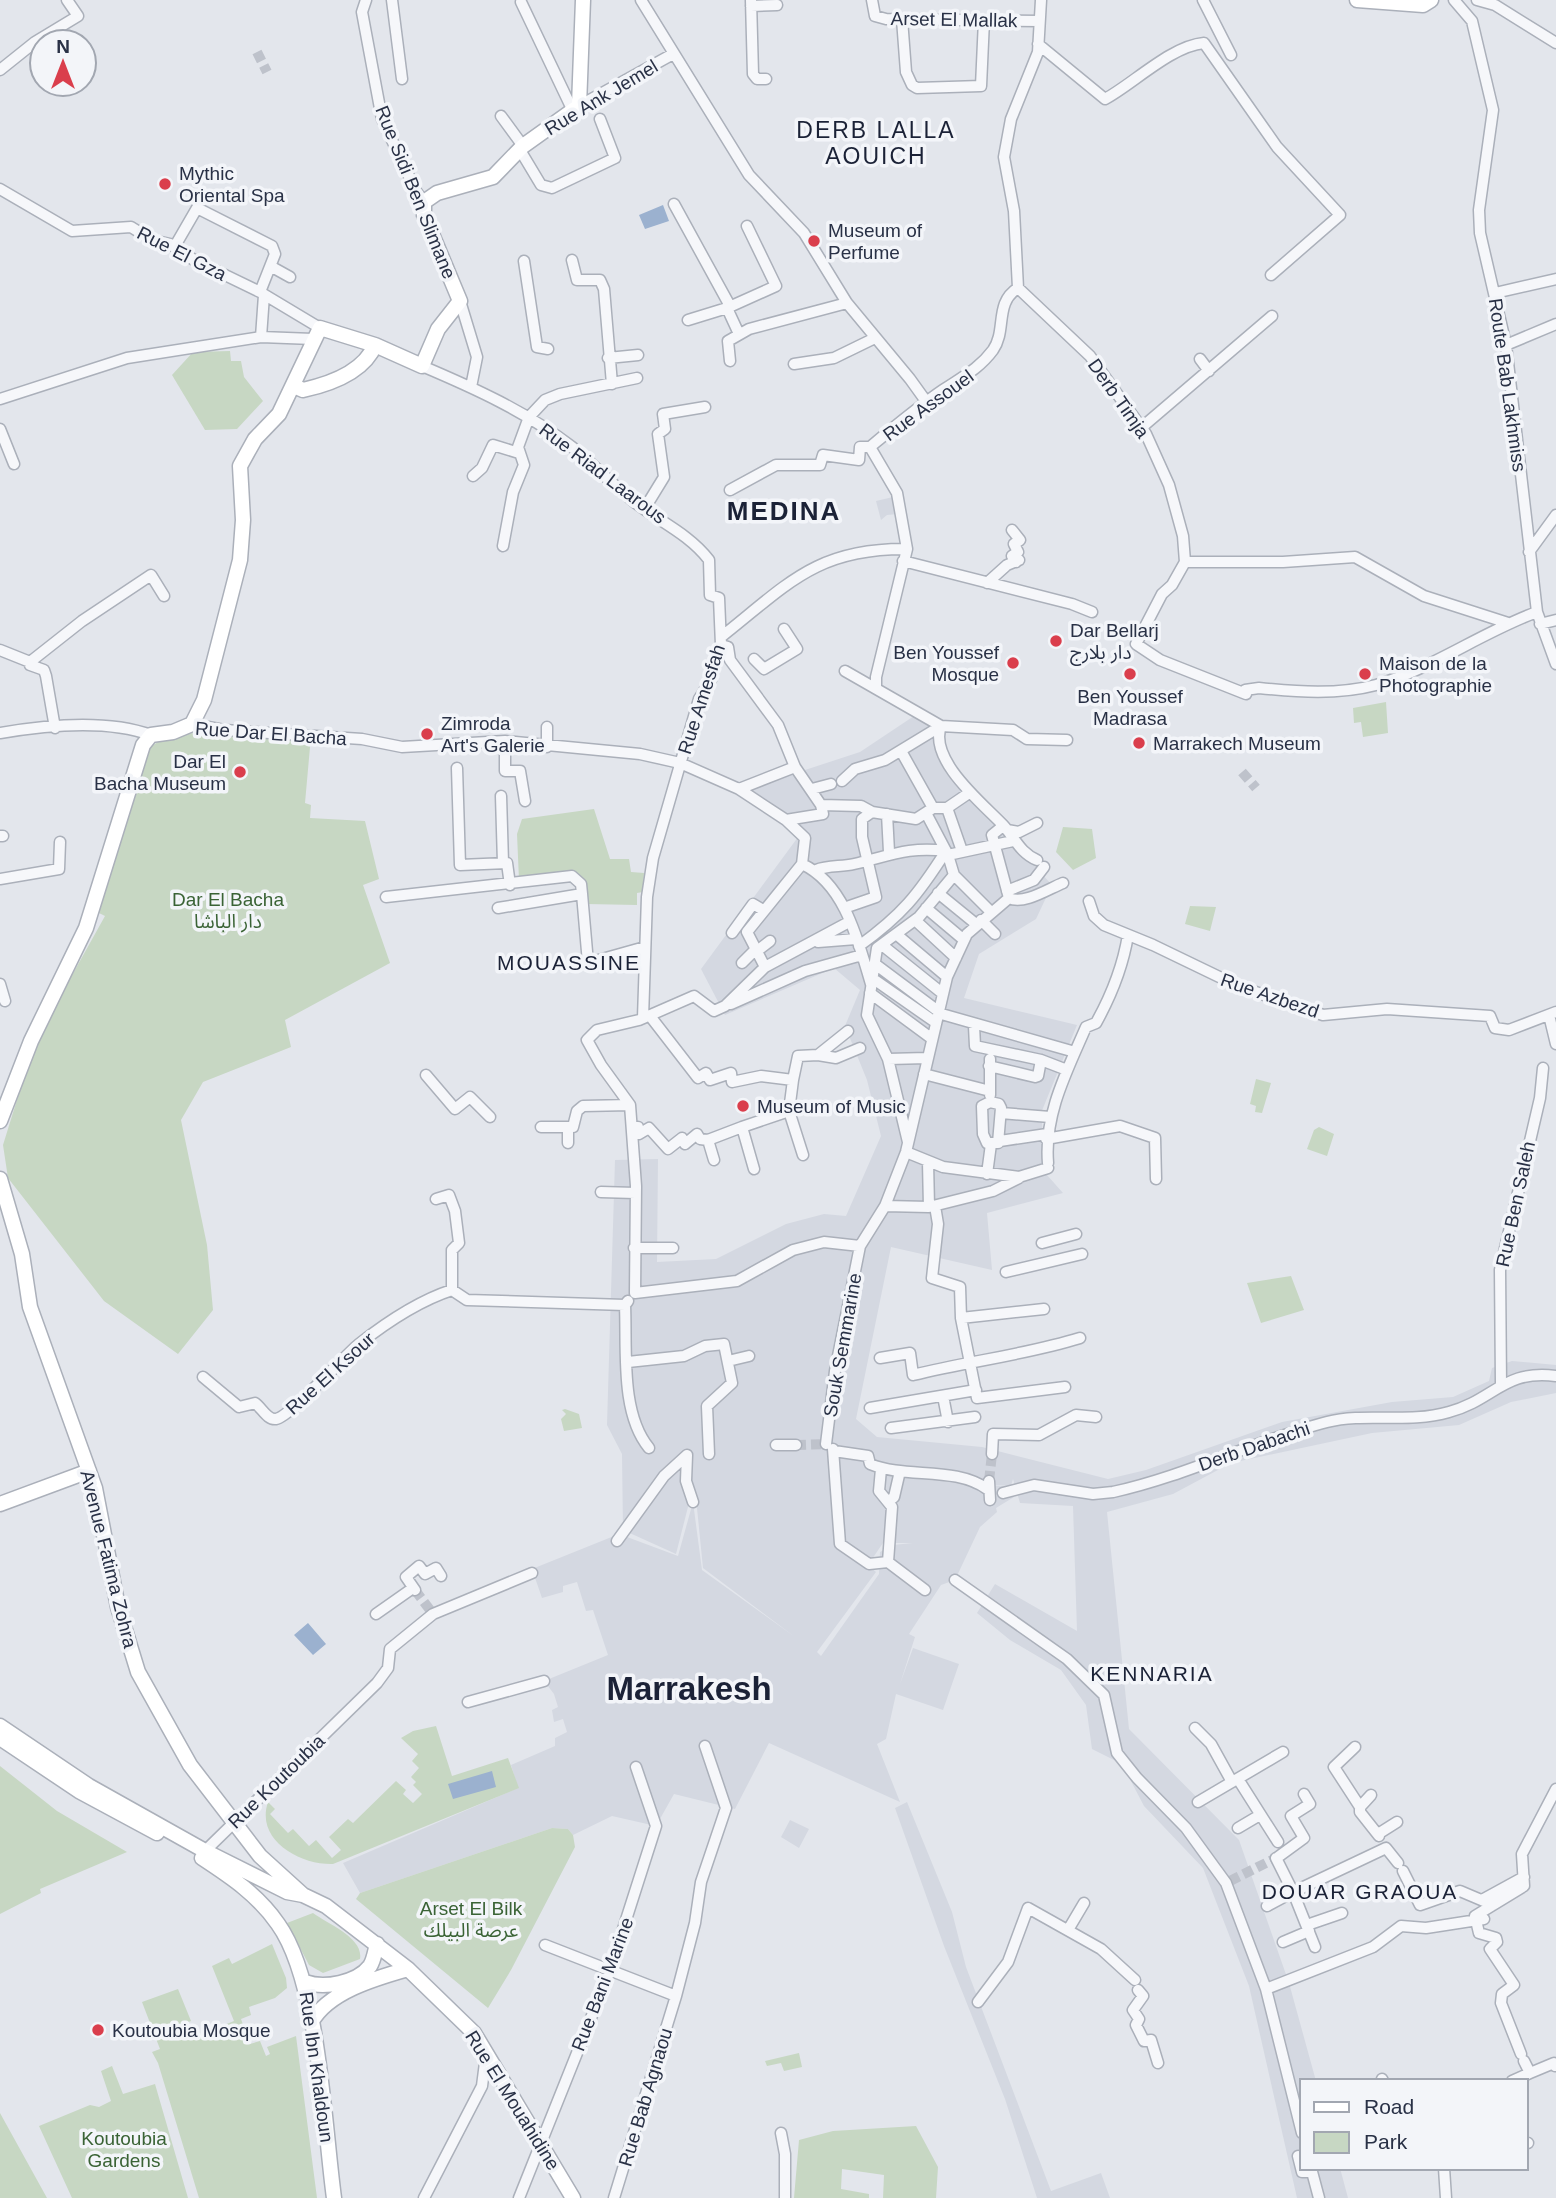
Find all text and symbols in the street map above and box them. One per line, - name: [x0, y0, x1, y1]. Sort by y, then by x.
- street label: Arset El Mallak: [890, 8, 1018, 31]
- north arrow: [28, 28, 98, 98]
- text: N: [56, 36, 70, 57]
- street label: Rue Ank Jemel: [541, 56, 661, 139]
- street label: Rue Sidi Ben Slimane: [371, 103, 460, 282]
- district label: DERB LALLA AOUICH: [796, 117, 956, 169]
- place label: Mythic Oriental Spa: [179, 163, 285, 206]
- marker: Mythic Oriental Spa: [157, 176, 173, 192]
- place label: Museum of Perfume: [828, 220, 923, 263]
- street label: Rue El Gza: [134, 222, 230, 285]
- marker: Museum of Perfume: [806, 233, 822, 249]
- street label: Route Bab Lakhmiss: [1485, 297, 1530, 473]
- street label: Derb Timja: [1084, 355, 1154, 442]
- street label: Rue Assouel: [879, 366, 978, 445]
- street label: Rue Riad Laarous: [535, 419, 670, 528]
- district label: MEDINA: [727, 496, 841, 526]
- place label: Dar Bellarj دار بلارج: [1070, 620, 1159, 666]
- marker: Dar Bellarj دار بلارج: [1048, 633, 1064, 649]
- street label: Rue Amesfah: [674, 642, 729, 757]
- place label: Ben Youssef Mosque: [893, 642, 1000, 685]
- place label: Maison de la Photographie: [1379, 653, 1492, 696]
- marker: Ben Youssef Mosque: [1005, 655, 1021, 671]
- marker: Ben Youssef Madrasa: [1122, 666, 1138, 682]
- marker: Maison de la Photographie: [1357, 666, 1373, 682]
- place label: Ben Youssef Madrasa: [1077, 686, 1184, 729]
- place label: Zimroda Art's Galerie: [441, 713, 545, 756]
- street label: Rue Dar El Bacha: [194, 718, 348, 749]
- marker: Zimroda Art's Galerie: [419, 726, 435, 742]
- place label: Marrakech Museum: [1153, 733, 1321, 754]
- marker: Marrakech Museum: [1131, 735, 1147, 751]
- place label: Dar El Bacha Museum: [94, 751, 226, 794]
- marker: Dar El Bacha Museum: [232, 764, 248, 780]
- park label: Dar El Bacha دار الباشا: [172, 889, 284, 933]
- district label: MOUASSINE: [497, 951, 641, 974]
- street label: Rue Azbezd: [1218, 969, 1322, 1022]
- place label: Museum of Music: [757, 1096, 906, 1117]
- marker: Museum of Music: [735, 1098, 751, 1114]
- street label: Rue Ben Saleh: [1492, 1139, 1539, 1269]
- street label: Souk Semmarine: [819, 1272, 865, 1419]
- street label: Rue El Ksour: [282, 1328, 379, 1419]
- street label: Derb Dabachi: [1196, 1418, 1313, 1475]
- street label: Avenue Fatima Zohra: [76, 1468, 141, 1651]
- district label: KENNARIA: [1090, 1662, 1214, 1685]
- district label: Marrakesh: [606, 1670, 772, 1707]
- street label: Rue Koutoubia: [224, 1730, 329, 1833]
- district label: DOUAR GRAOUA: [1262, 1880, 1458, 1903]
- park label: Arset El Bilk عرصة البيلك: [420, 1898, 523, 1942]
- street label: Rue Bani Marine: [567, 1914, 638, 2054]
- street label: Rue Ibn Khaldoun: [296, 1990, 337, 2144]
- place label: Koutoubia Mosque: [112, 2020, 270, 2041]
- marker: Koutoubia Mosque: [90, 2022, 106, 2038]
- street label: Rue Bab Agnaou: [614, 2025, 677, 2169]
- street label: Rue El Mouahidine: [461, 2027, 564, 2174]
- legend: [1300, 2079, 1528, 2170]
- text: Road: [1364, 2095, 1414, 2118]
- park label: Koutoubia Gardens: [81, 2128, 167, 2171]
- text: Park: [1364, 2130, 1408, 2153]

